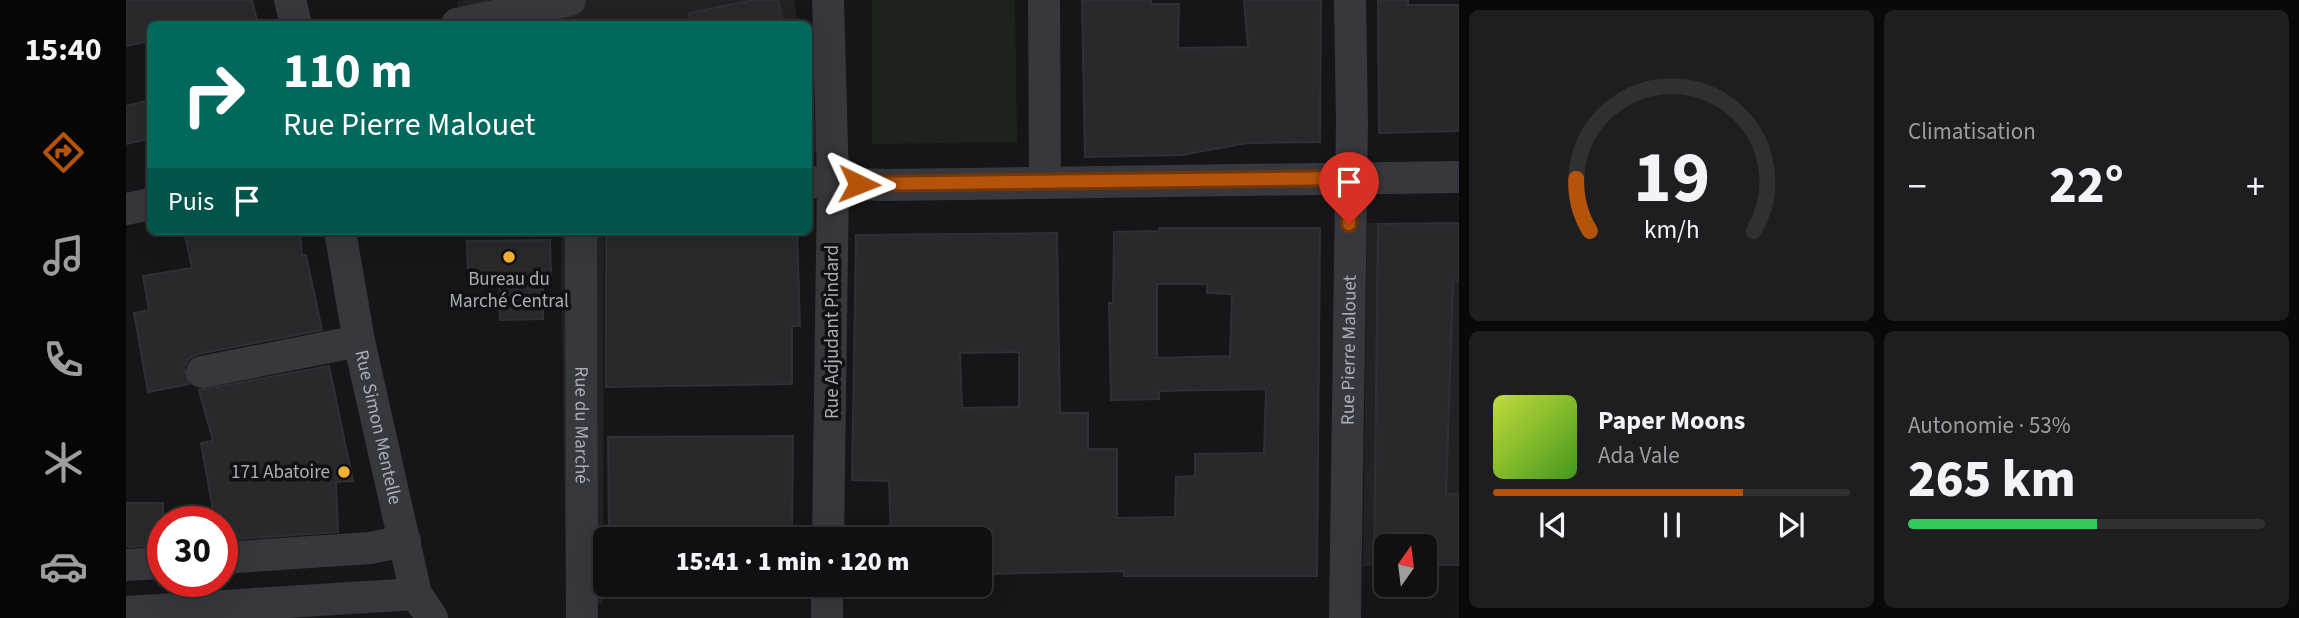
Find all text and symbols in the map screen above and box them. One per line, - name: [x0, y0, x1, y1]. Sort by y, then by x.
- text: 15:40: [24, 27, 102, 73]
- text: 110 m: [283, 37, 412, 107]
- icon: right: [168, 49, 259, 140]
- text: Rue Pierre Malouet: [283, 102, 536, 148]
- text: Climatisation: [1908, 115, 2036, 148]
- text: 19: [1633, 127, 1710, 231]
- icon: directions: [39, 128, 88, 177]
- position arrow: [822, 147, 896, 221]
- text: 22°: [2049, 149, 2124, 223]
- pin: [1319, 152, 1379, 224]
- text: −: [1908, 160, 1927, 214]
- text: +: [2246, 160, 2265, 214]
- icon: arrive: [1330, 163, 1368, 201]
- icon: arrive: [228, 182, 266, 220]
- text: Puis: [168, 183, 214, 220]
- text: km/h: [1644, 212, 1699, 248]
- icon: music: [39, 231, 88, 280]
- street label: Rue Adjudant Pindard: [819, 245, 846, 419]
- marker: Bureau du Marché Central: [501, 249, 517, 265]
- place label: Bureau du Marché Central: [449, 266, 569, 315]
- street label: Rue Pierre Malouet: [1334, 274, 1363, 425]
- icon: phone: [39, 335, 88, 384]
- street label: Rue Simon Mentelle: [348, 347, 409, 507]
- street label: Rue du Marché: [568, 366, 595, 484]
- text: Paper Moons: [1598, 402, 1745, 439]
- text: Autonomie · 53%: [1908, 409, 2071, 442]
- icon: climate: [39, 438, 88, 487]
- text: Ada Vale: [1598, 439, 1680, 472]
- text: 265 km: [1908, 443, 2076, 517]
- place label: 171 Abatoire: [231, 459, 330, 486]
- marker: 171 Abatoire: [336, 464, 352, 480]
- speed limit sign: 30: [147, 506, 238, 597]
- icon: previous: [1534, 506, 1572, 544]
- icon: pause: [1653, 506, 1691, 544]
- icon: next: [1772, 506, 1810, 544]
- north arrow: [1374, 534, 1437, 597]
- map controls: [1374, 534, 1437, 597]
- icon: car: [39, 542, 88, 591]
- text: 15:41 · 1 min · 120 m: [676, 543, 909, 580]

